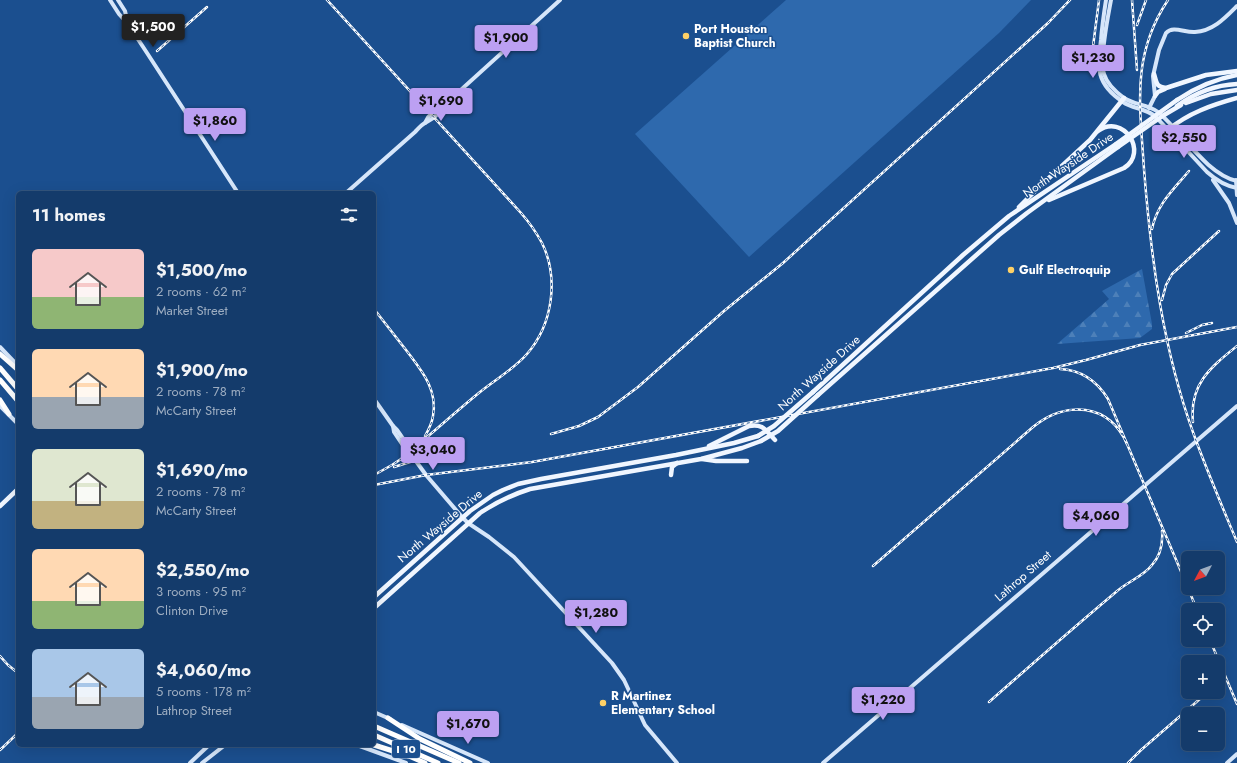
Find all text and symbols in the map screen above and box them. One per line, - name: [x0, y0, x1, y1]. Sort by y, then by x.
- pin: $1,500: [120, 14, 186, 48]
- text: $1,500: [131, 17, 175, 36]
- place label: Port Houston Baptist Church: [694, 20, 776, 52]
- pin: $1,900: [473, 25, 539, 59]
- text: $1,900: [484, 28, 528, 47]
- marker: Port Houston Baptist Church: [681, 31, 691, 41]
- pin: $1,230: [1060, 45, 1126, 79]
- text: $1,230: [1071, 48, 1115, 67]
- pin: $1,690: [408, 88, 474, 122]
- text: $1,690: [419, 91, 463, 110]
- pin: $1,860: [182, 108, 248, 142]
- text: $1,860: [193, 111, 237, 130]
- pin: $2,550: [1151, 125, 1217, 159]
- street label: North Wayside Drive: [1019, 128, 1117, 202]
- text: $2,550: [1161, 128, 1207, 147]
- text: 11 homes: [32, 203, 106, 227]
- icon: filters: [338, 204, 360, 226]
- text: $1,500/mo: [156, 258, 247, 282]
- place label: Gulf Electroquip: [1019, 261, 1111, 279]
- icon: home: [64, 265, 112, 313]
- marker: Gulf Electroquip: [1006, 265, 1016, 275]
- text: 2 rooms · 62 m²: [156, 282, 246, 301]
- text: Market Street: [156, 301, 228, 320]
- street label: North Wayside Drive: [774, 331, 864, 415]
- text: $1,900/mo: [156, 358, 248, 382]
- icon: home: [64, 365, 112, 413]
- text: 2 rooms · 78 m²: [156, 382, 245, 401]
- text: McCarty Street: [156, 401, 236, 420]
- pin: $3,040: [400, 437, 466, 471]
- text: $3,040: [410, 440, 456, 459]
- text: $1,690/mo: [156, 458, 248, 482]
- icon: home: [64, 465, 112, 513]
- text: 2 rooms · 78 m²: [156, 482, 245, 501]
- street label: North Wayside Drive: [394, 485, 486, 567]
- text: McCarty Street: [156, 501, 236, 520]
- pin: $4,060: [1063, 503, 1129, 537]
- text: $4,060: [1072, 506, 1120, 525]
- street label: Lathrop Street: [991, 546, 1055, 606]
- north arrow: [1181, 551, 1225, 595]
- map controls: [1181, 551, 1225, 751]
- text: $2,550/mo: [156, 558, 250, 582]
- icon: home: [64, 565, 112, 613]
- text: 3 rooms · 95 m²: [156, 582, 246, 601]
- pin: $1,280: [563, 600, 629, 634]
- text: Clinton Drive: [156, 601, 228, 620]
- text: $1,280: [574, 603, 618, 622]
- button: locate: [1181, 603, 1225, 647]
- button: +: [1181, 655, 1225, 699]
- text: $4,060/mo: [156, 658, 251, 682]
- icon: home: [64, 665, 112, 713]
- text: 5 rooms · 178 m²: [156, 682, 251, 701]
- place label: R Martinez Elementary School: [611, 687, 715, 719]
- pin: $1,220: [850, 687, 916, 721]
- text: $1,220: [861, 690, 905, 709]
- marker: R Martinez Elementary School: [598, 698, 608, 708]
- text: Lathrop Street: [156, 701, 232, 720]
- button: −: [1181, 707, 1225, 751]
- pin: $1,670: [435, 711, 501, 745]
- text: $1,670: [446, 714, 490, 733]
- road number: I 10: [392, 740, 420, 758]

